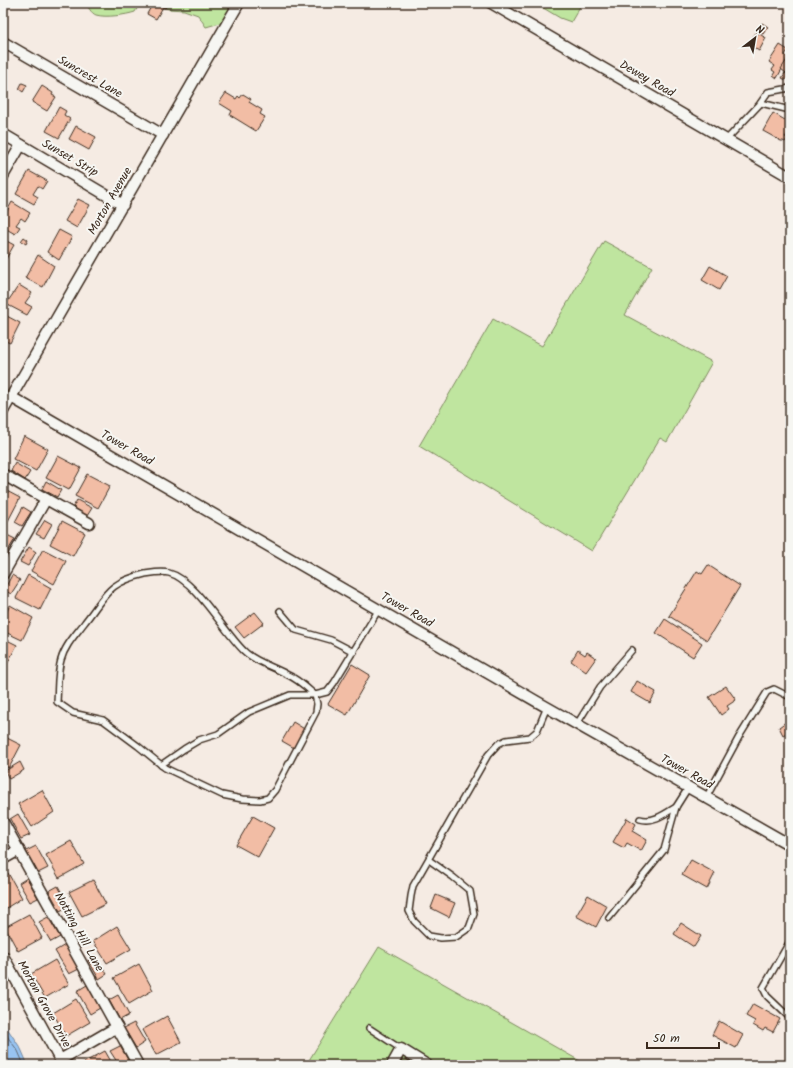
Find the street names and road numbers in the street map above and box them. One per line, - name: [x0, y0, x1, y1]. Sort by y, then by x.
- street label: Suncrest Lane: [54, 51, 126, 103]
- street label: Dewey Road: [616, 55, 679, 103]
- street label: Sunset Strip: [38, 134, 102, 182]
- street label: Morton Avenue: [83, 163, 137, 238]
- street label: Tower Road: [97, 425, 158, 471]
- street label: Tower Road: [377, 587, 438, 633]
- street label: Tower Road: [657, 750, 718, 795]
- street label: Notting Hill Lane: [49, 889, 109, 976]
- street label: Morton Grove Drive: [12, 957, 76, 1052]

